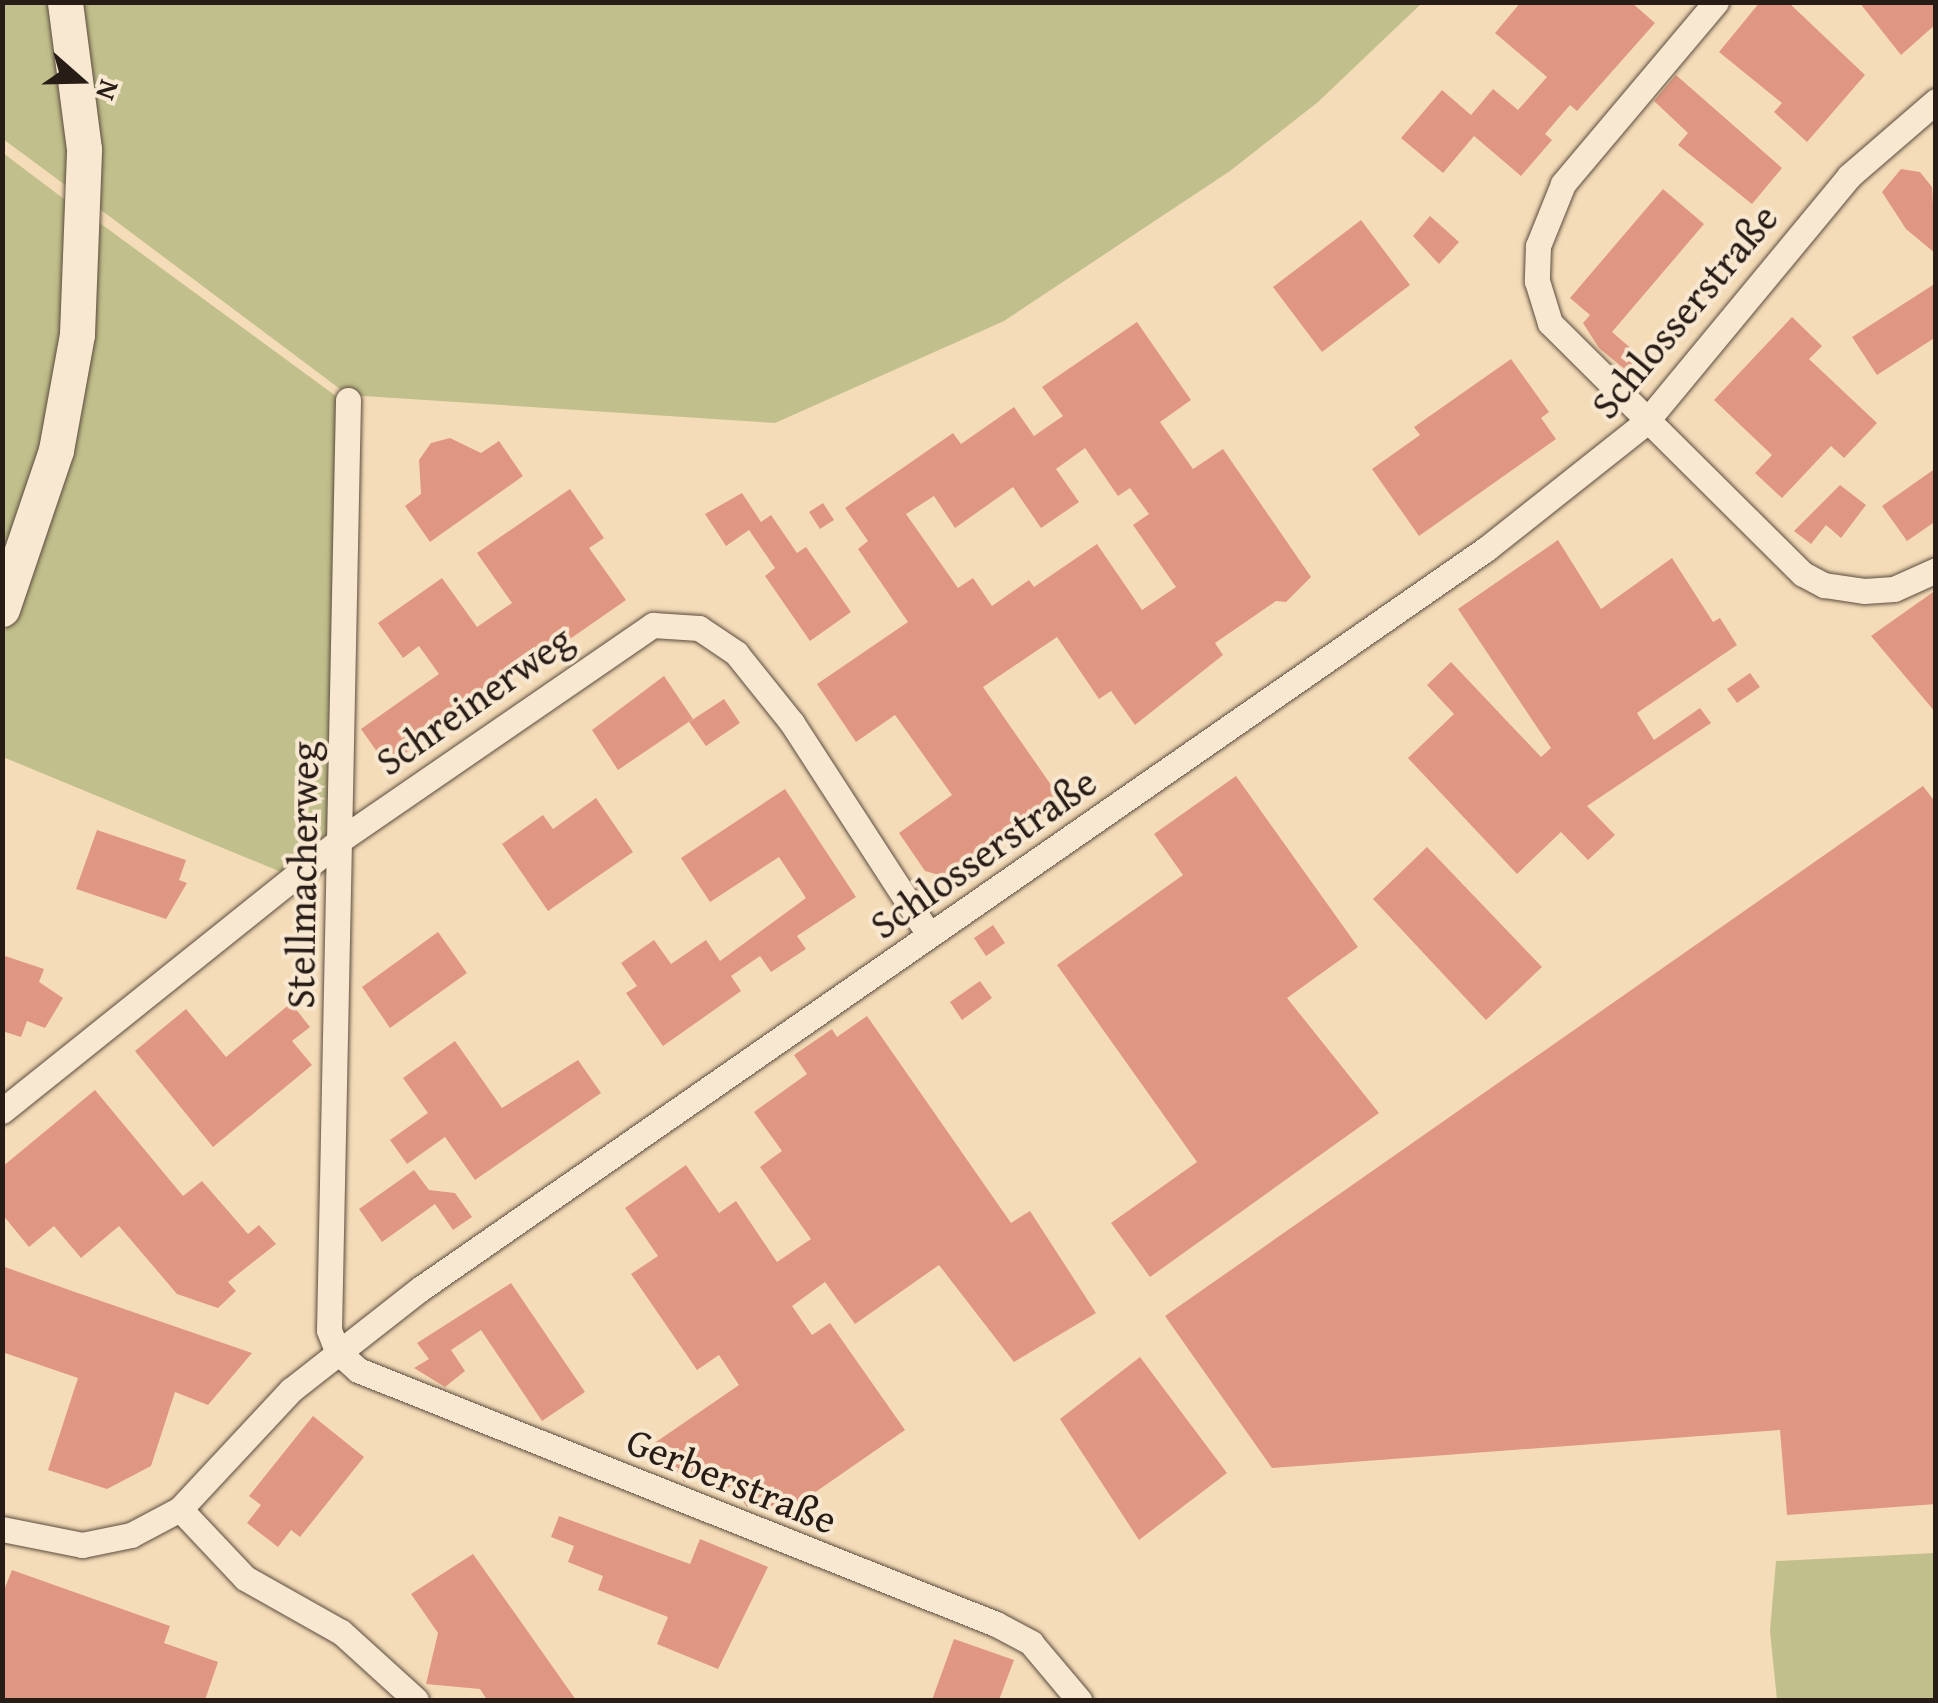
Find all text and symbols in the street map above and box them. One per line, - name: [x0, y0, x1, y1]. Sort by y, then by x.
- north arrow: [30, 30, 130, 130]
- text: N: [86, 75, 131, 106]
- street label: Schlosserstraße: [1580, 194, 1788, 428]
- street label: Schreinerweg: [366, 615, 582, 785]
- street label: Stellmacherweg: [276, 741, 328, 1009]
- street label: Schlosserstraße: [861, 757, 1105, 949]
- street label: Gerberstraße: [620, 1416, 844, 1544]

